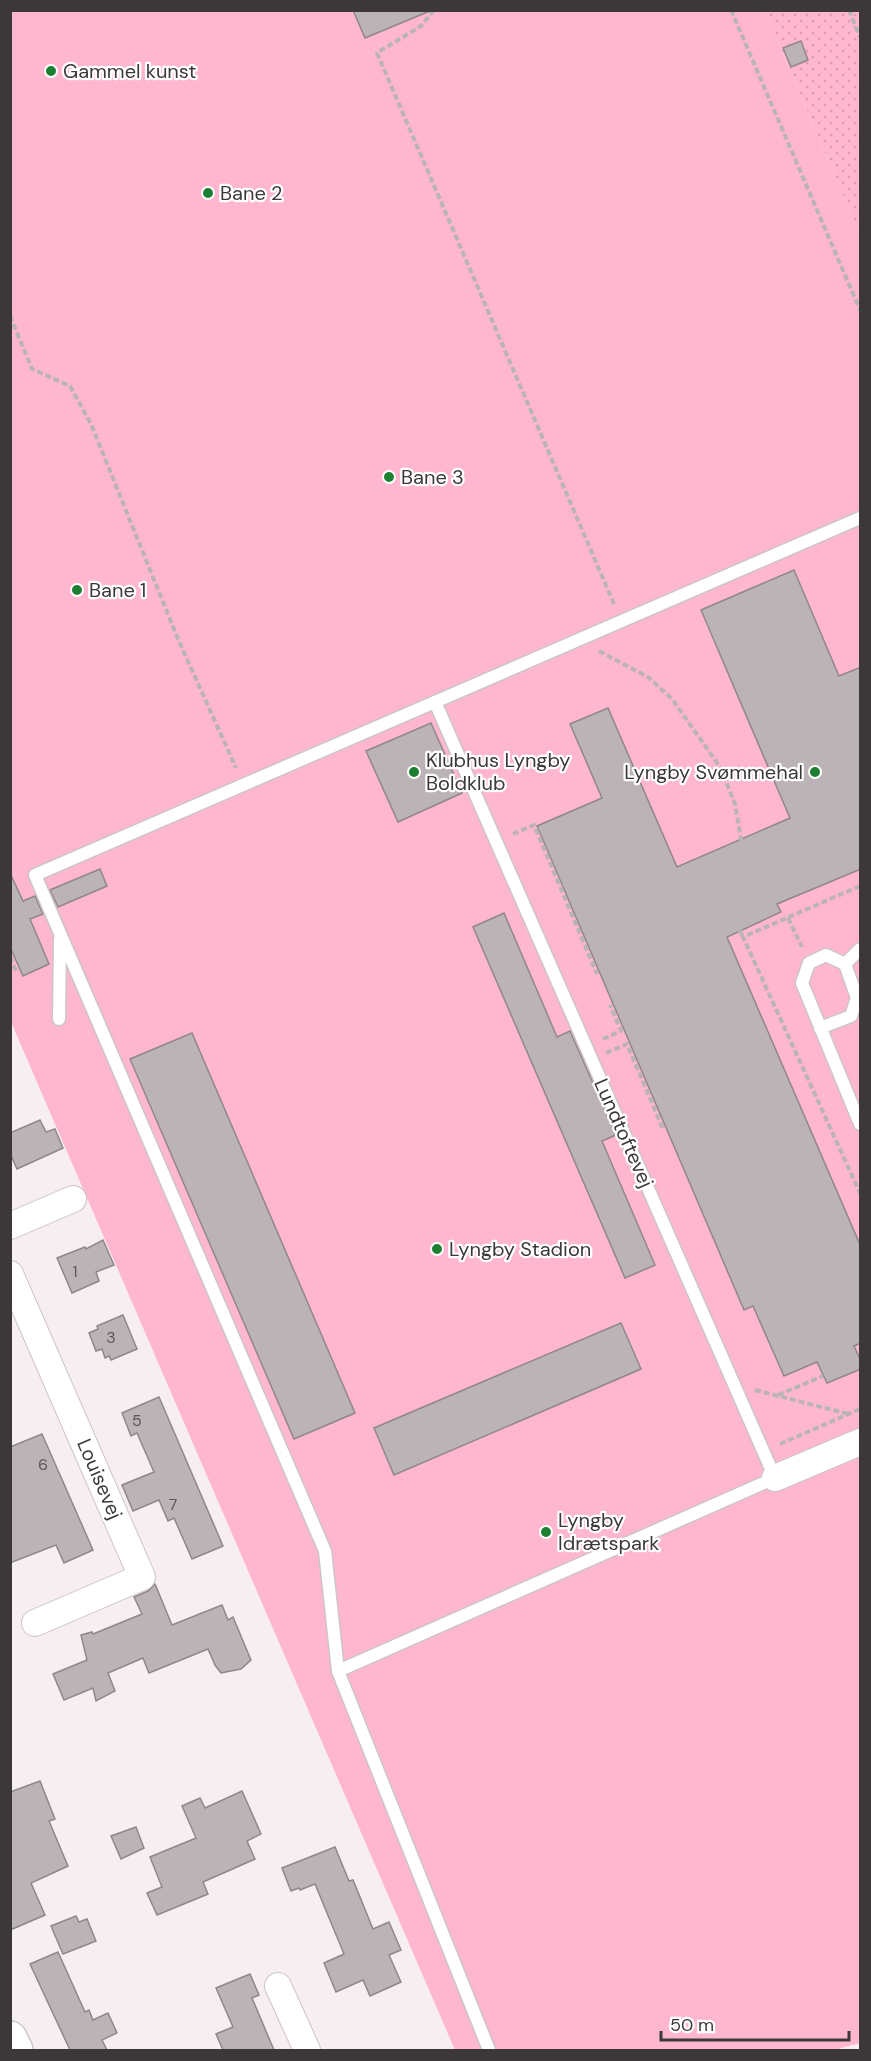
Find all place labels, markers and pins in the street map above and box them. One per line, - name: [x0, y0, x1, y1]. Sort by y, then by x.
- place label: Gammel kunst: [63, 58, 196, 84]
- marker: Gammel kunst: [44, 64, 58, 78]
- place label: Bane 2: [220, 180, 283, 206]
- marker: Bane 2: [201, 186, 215, 200]
- place label: Bane 3: [401, 464, 464, 490]
- marker: Bane 3: [382, 470, 396, 484]
- place label: Bane 1: [89, 577, 146, 603]
- marker: Bane 1: [70, 583, 84, 597]
- place label: Klubhus Lyngby Boldklub: [426, 747, 570, 796]
- place label: Lyngby Svømmehal: [624, 759, 803, 785]
- marker: Klubhus Lyngby Boldklub: [407, 765, 421, 779]
- marker: Lyngby Svømmehal: [808, 765, 822, 779]
- place label: Lyngby Stadion: [449, 1236, 591, 1262]
- marker: Lyngby Stadion: [430, 1242, 444, 1256]
- place label: Lyngby Idrætspark: [558, 1507, 659, 1556]
- marker: Lyngby Idrætspark: [539, 1525, 553, 1539]

